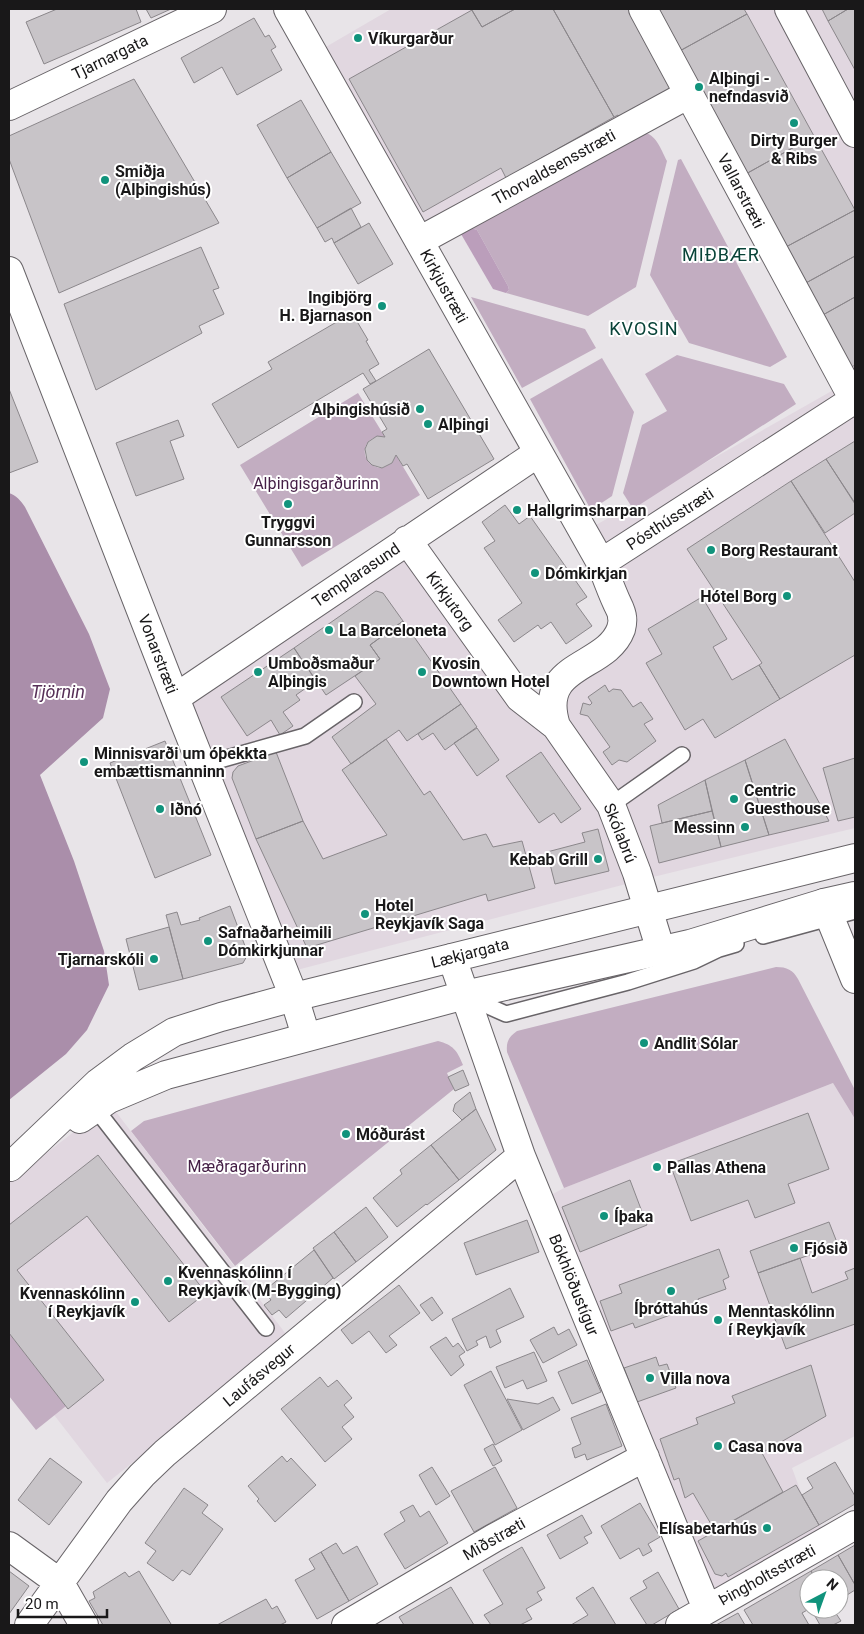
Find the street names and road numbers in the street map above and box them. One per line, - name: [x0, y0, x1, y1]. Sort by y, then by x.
- street label: Tjarnargata: [69, 31, 151, 83]
- street label: Thorvaldsensstræti: [489, 125, 619, 209]
- street label: Vallarstræti: [713, 150, 769, 232]
- street label: Kirkjustræti: [416, 246, 472, 326]
- street label: Pósthússtræti: [623, 484, 717, 554]
- street label: Templarasund: [309, 539, 403, 611]
- street label: Kirkjutorg: [422, 568, 478, 634]
- street label: Vonarstræti: [134, 612, 182, 696]
- street label: Skólabrú: [599, 800, 641, 866]
- street label: Lækjargata: [429, 934, 511, 972]
- street label: Bókhlöðustígur: [545, 1231, 603, 1339]
- street label: Laufásvegur: [219, 1339, 299, 1411]
- street label: Miðstræti: [459, 1514, 529, 1564]
- street label: Þingholtsstræti: [715, 1541, 819, 1609]

